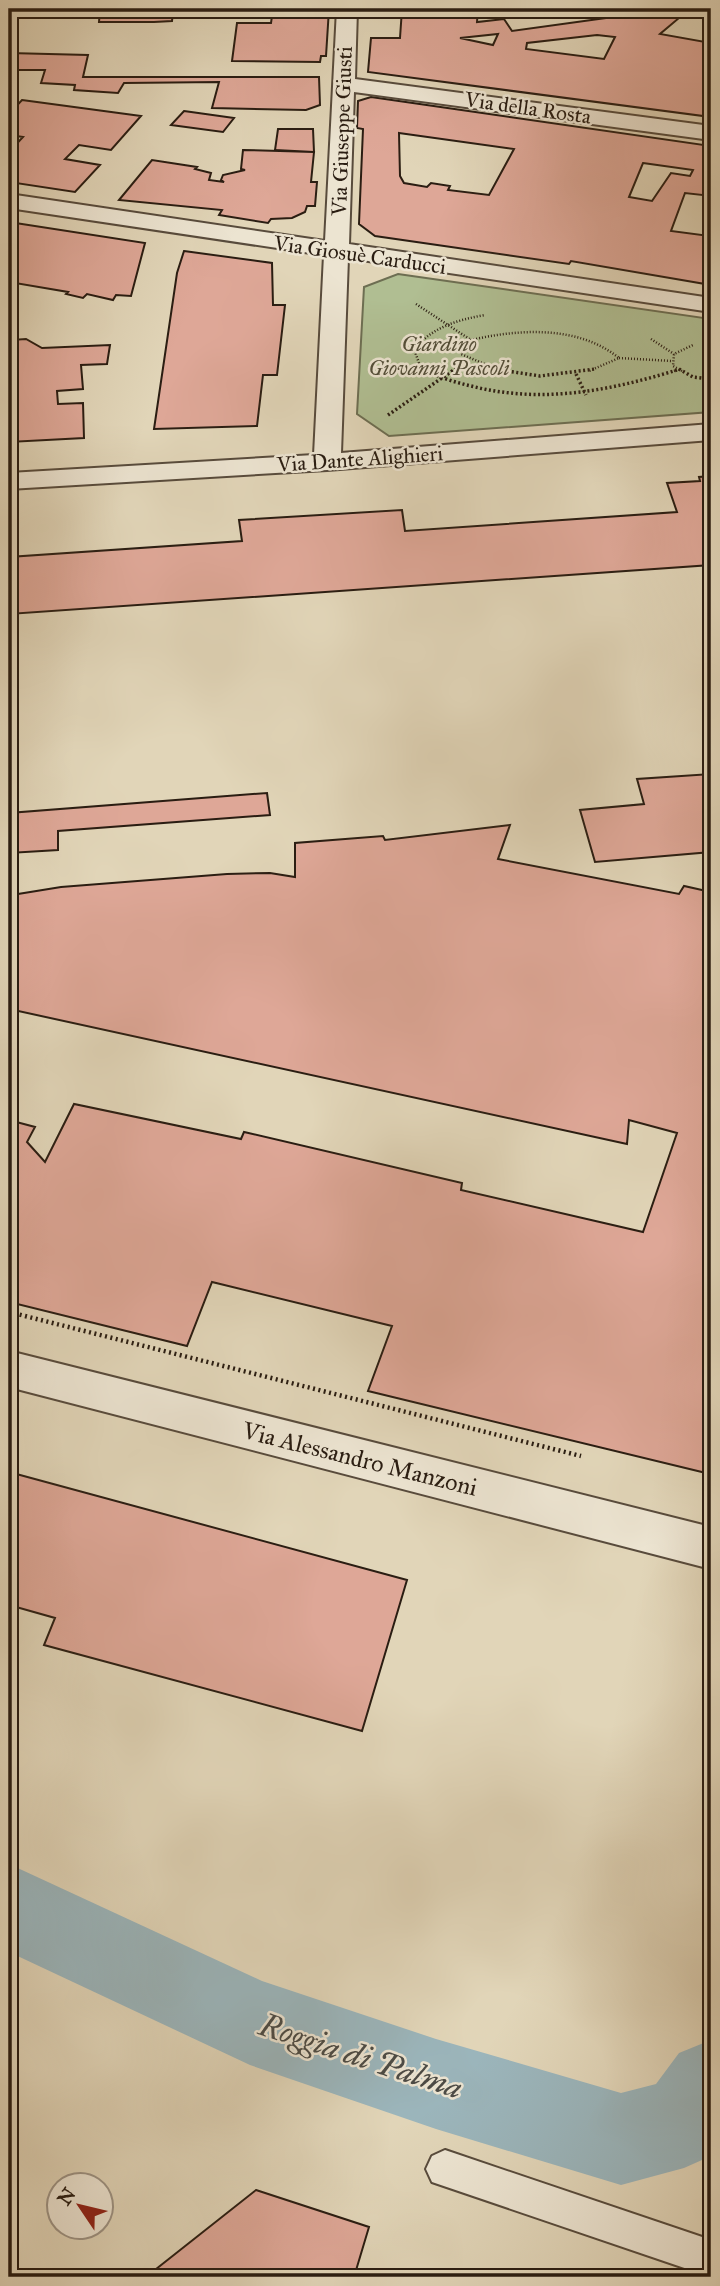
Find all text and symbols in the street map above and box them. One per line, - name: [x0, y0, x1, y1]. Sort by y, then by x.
- street label: Via Giuseppe Giusti: [326, 46, 358, 217]
- street label: Via della Rosta: [462, 86, 593, 130]
- street label: Via Giosuè Carducci: [271, 230, 448, 280]
- park label: Giardino Giovanni Pascoli: [368, 331, 510, 381]
- street label: Via Dante Alighieri: [275, 440, 444, 478]
- street label: Via Alessandro Manzoni: [238, 1415, 481, 1503]
- water label: Roggia di Palma: [254, 2005, 467, 2108]
- north arrow: [46, 2170, 116, 2240]
- text: N: [52, 2183, 81, 2210]

